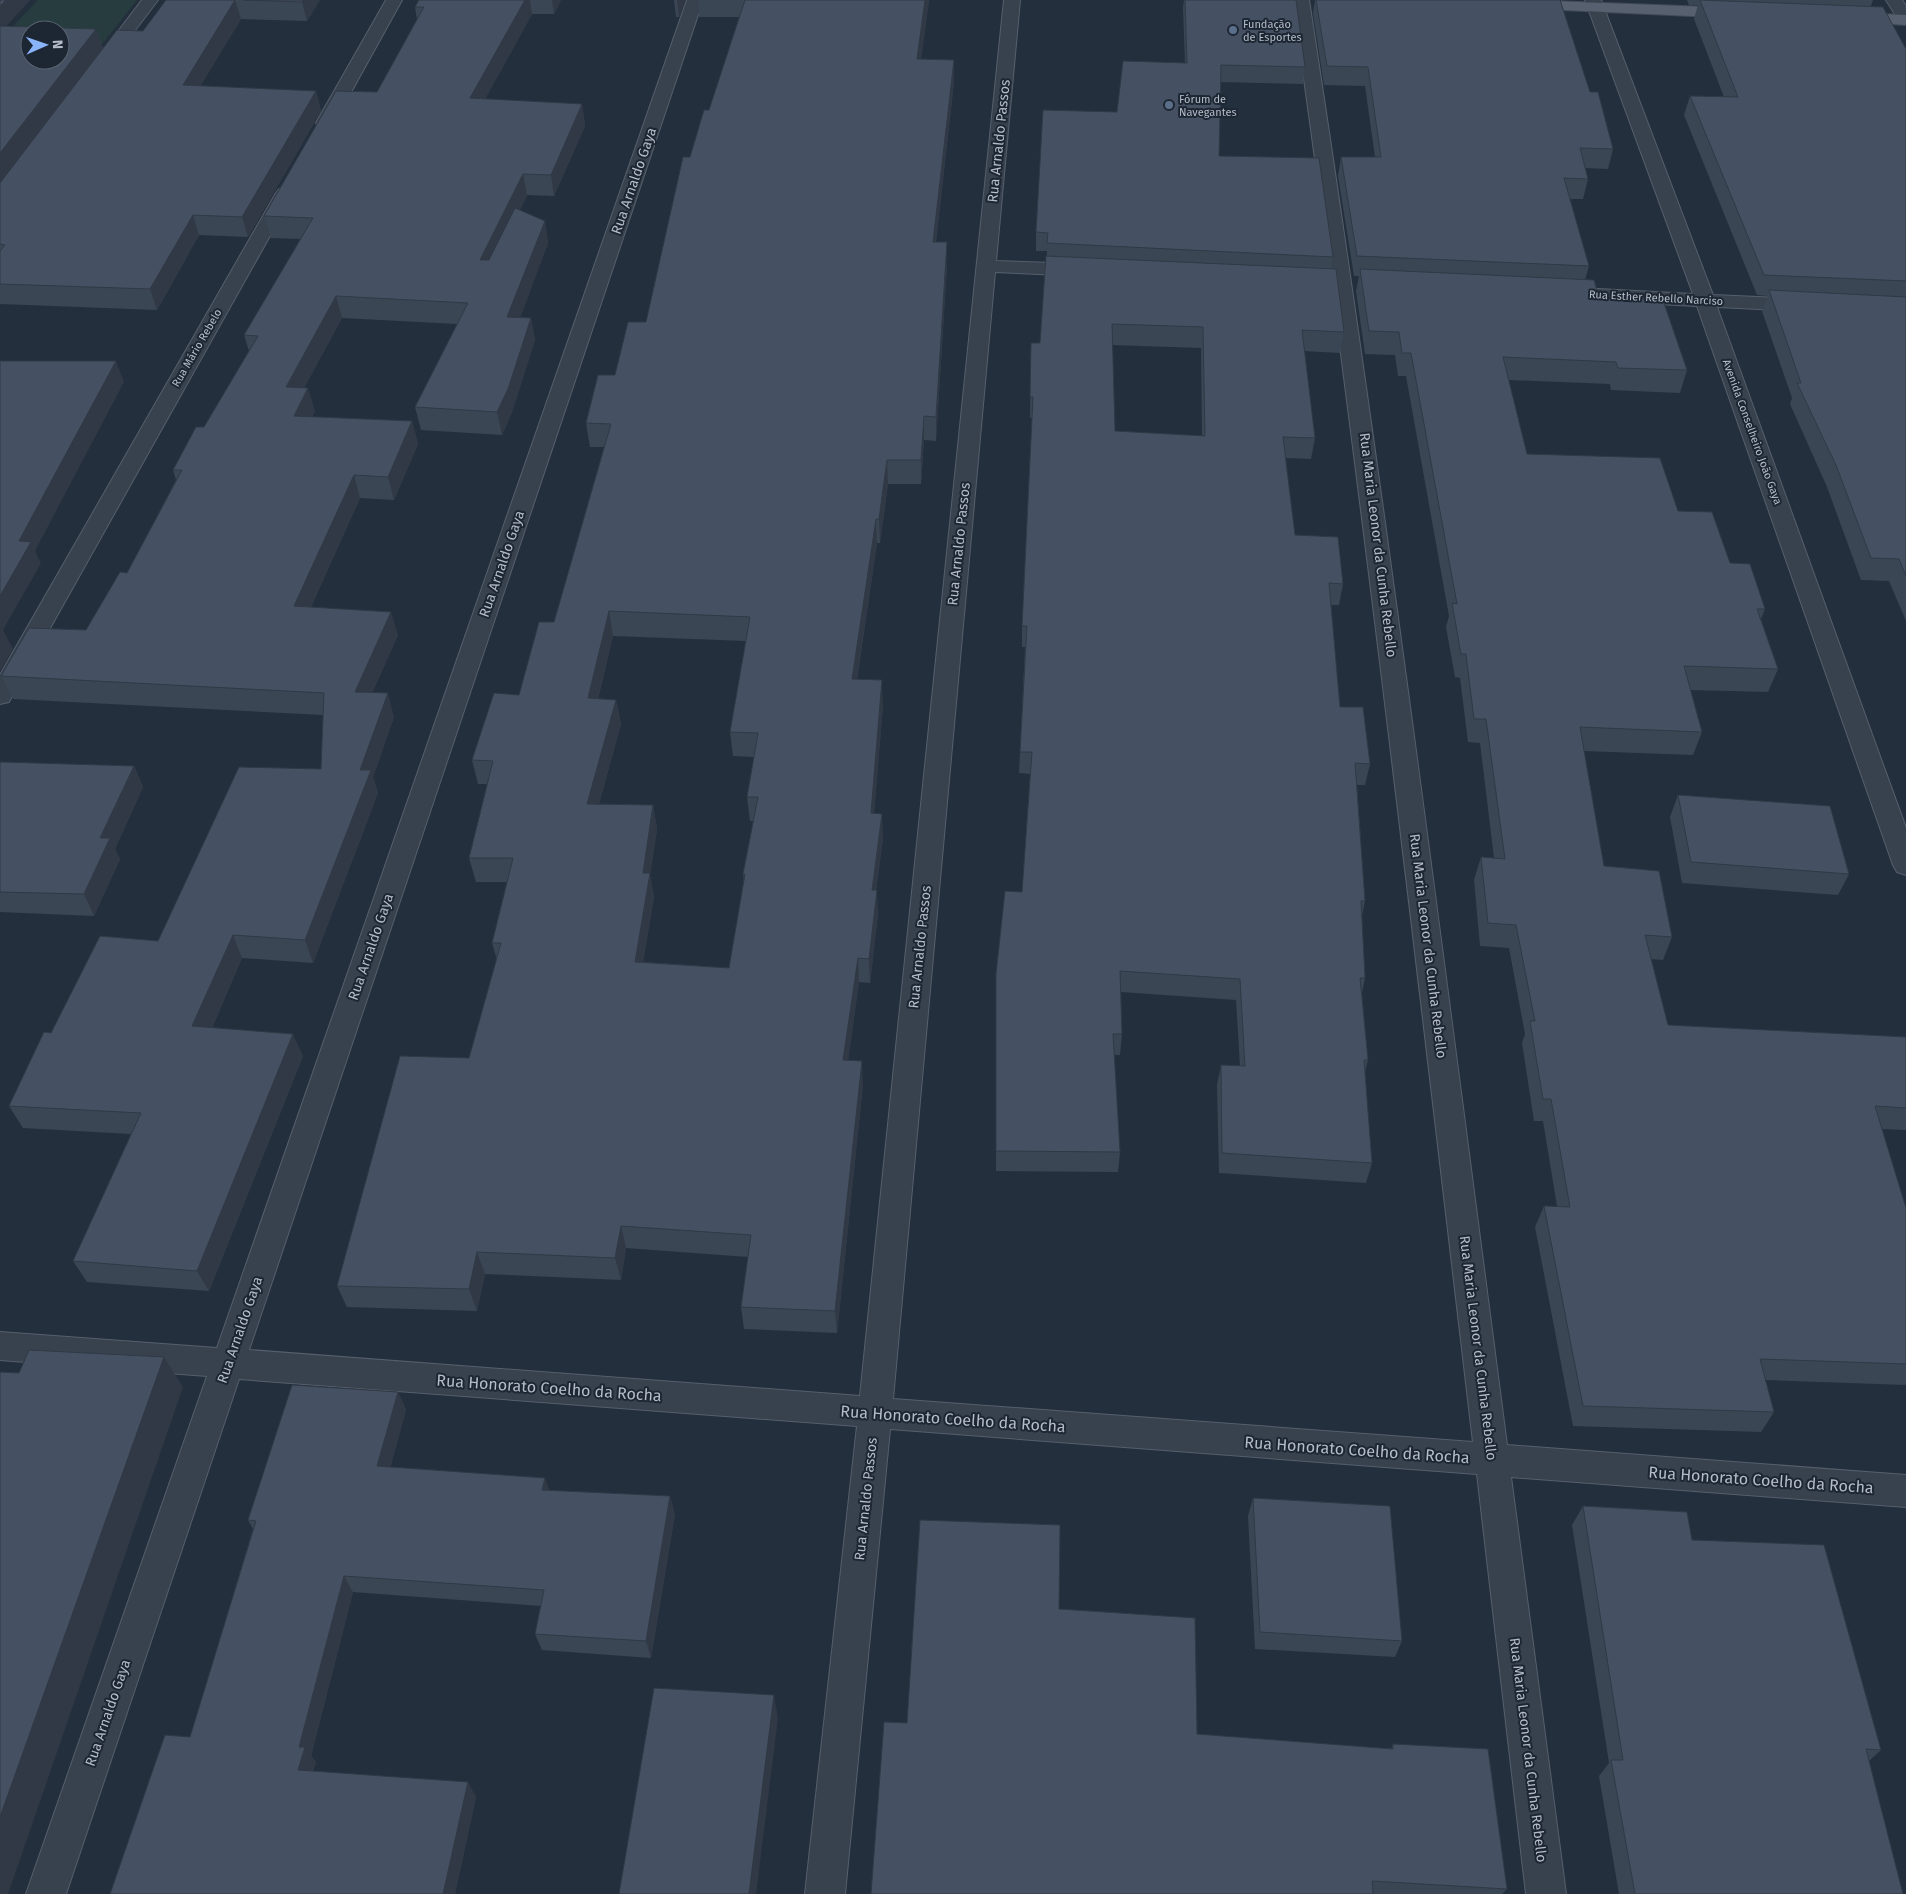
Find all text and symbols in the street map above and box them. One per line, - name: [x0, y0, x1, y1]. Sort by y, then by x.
- place label: Fundação de Esportes: [1243, 18, 1302, 44]
- north arrow: [20, 20, 70, 70]
- marker: Fundação de Esportes: [1227, 24, 1239, 36]
- text: N: [49, 40, 66, 50]
- street label: Rua Arnaldo Passos: [984, 78, 1014, 203]
- place label: Fórum de Navegantes: [1179, 93, 1237, 119]
- marker: Fórum de Navegantes: [1163, 99, 1175, 111]
- street label: Rua Arnaldo Gaya: [608, 125, 660, 237]
- street label: Rua Esther Rebello Narciso: [1588, 288, 1724, 308]
- street label: Rua Mário Rebelo: [169, 307, 225, 389]
- street label: Avenida Conselheiro João Gaya: [1720, 358, 1784, 506]
- street label: Rua Maria Leonor da Cunha Rebello: [1356, 432, 1400, 658]
- street label: Rua Arnaldo Passos: [944, 481, 974, 606]
- street label: Rua Arnaldo Gaya: [476, 508, 528, 620]
- street label: Rua Maria Leonor da Cunha Rebello: [1406, 833, 1450, 1059]
- street label: Rua Arnaldo Passos: [905, 884, 935, 1009]
- street label: Rua Arnaldo Gaya: [345, 891, 397, 1003]
- street label: Rua Maria Leonor da Cunha Rebello: [1456, 1235, 1500, 1461]
- street label: Rua Arnaldo Gaya: [214, 1274, 266, 1386]
- street label: Rua Honorato Coelho da Rocha: [436, 1371, 662, 1405]
- street label: Rua Honorato Coelho da Rocha: [840, 1402, 1066, 1436]
- street label: Rua Honorato Coelho da Rocha: [1244, 1433, 1470, 1467]
- street label: Rua Arnaldo Passos: [851, 1436, 881, 1561]
- street label: Rua Honorato Coelho da Rocha: [1648, 1463, 1874, 1497]
- street label: Rua Maria Leonor da Cunha Rebello: [1506, 1637, 1550, 1863]
- street label: Rua Arnaldo Gaya: [82, 1657, 134, 1769]

